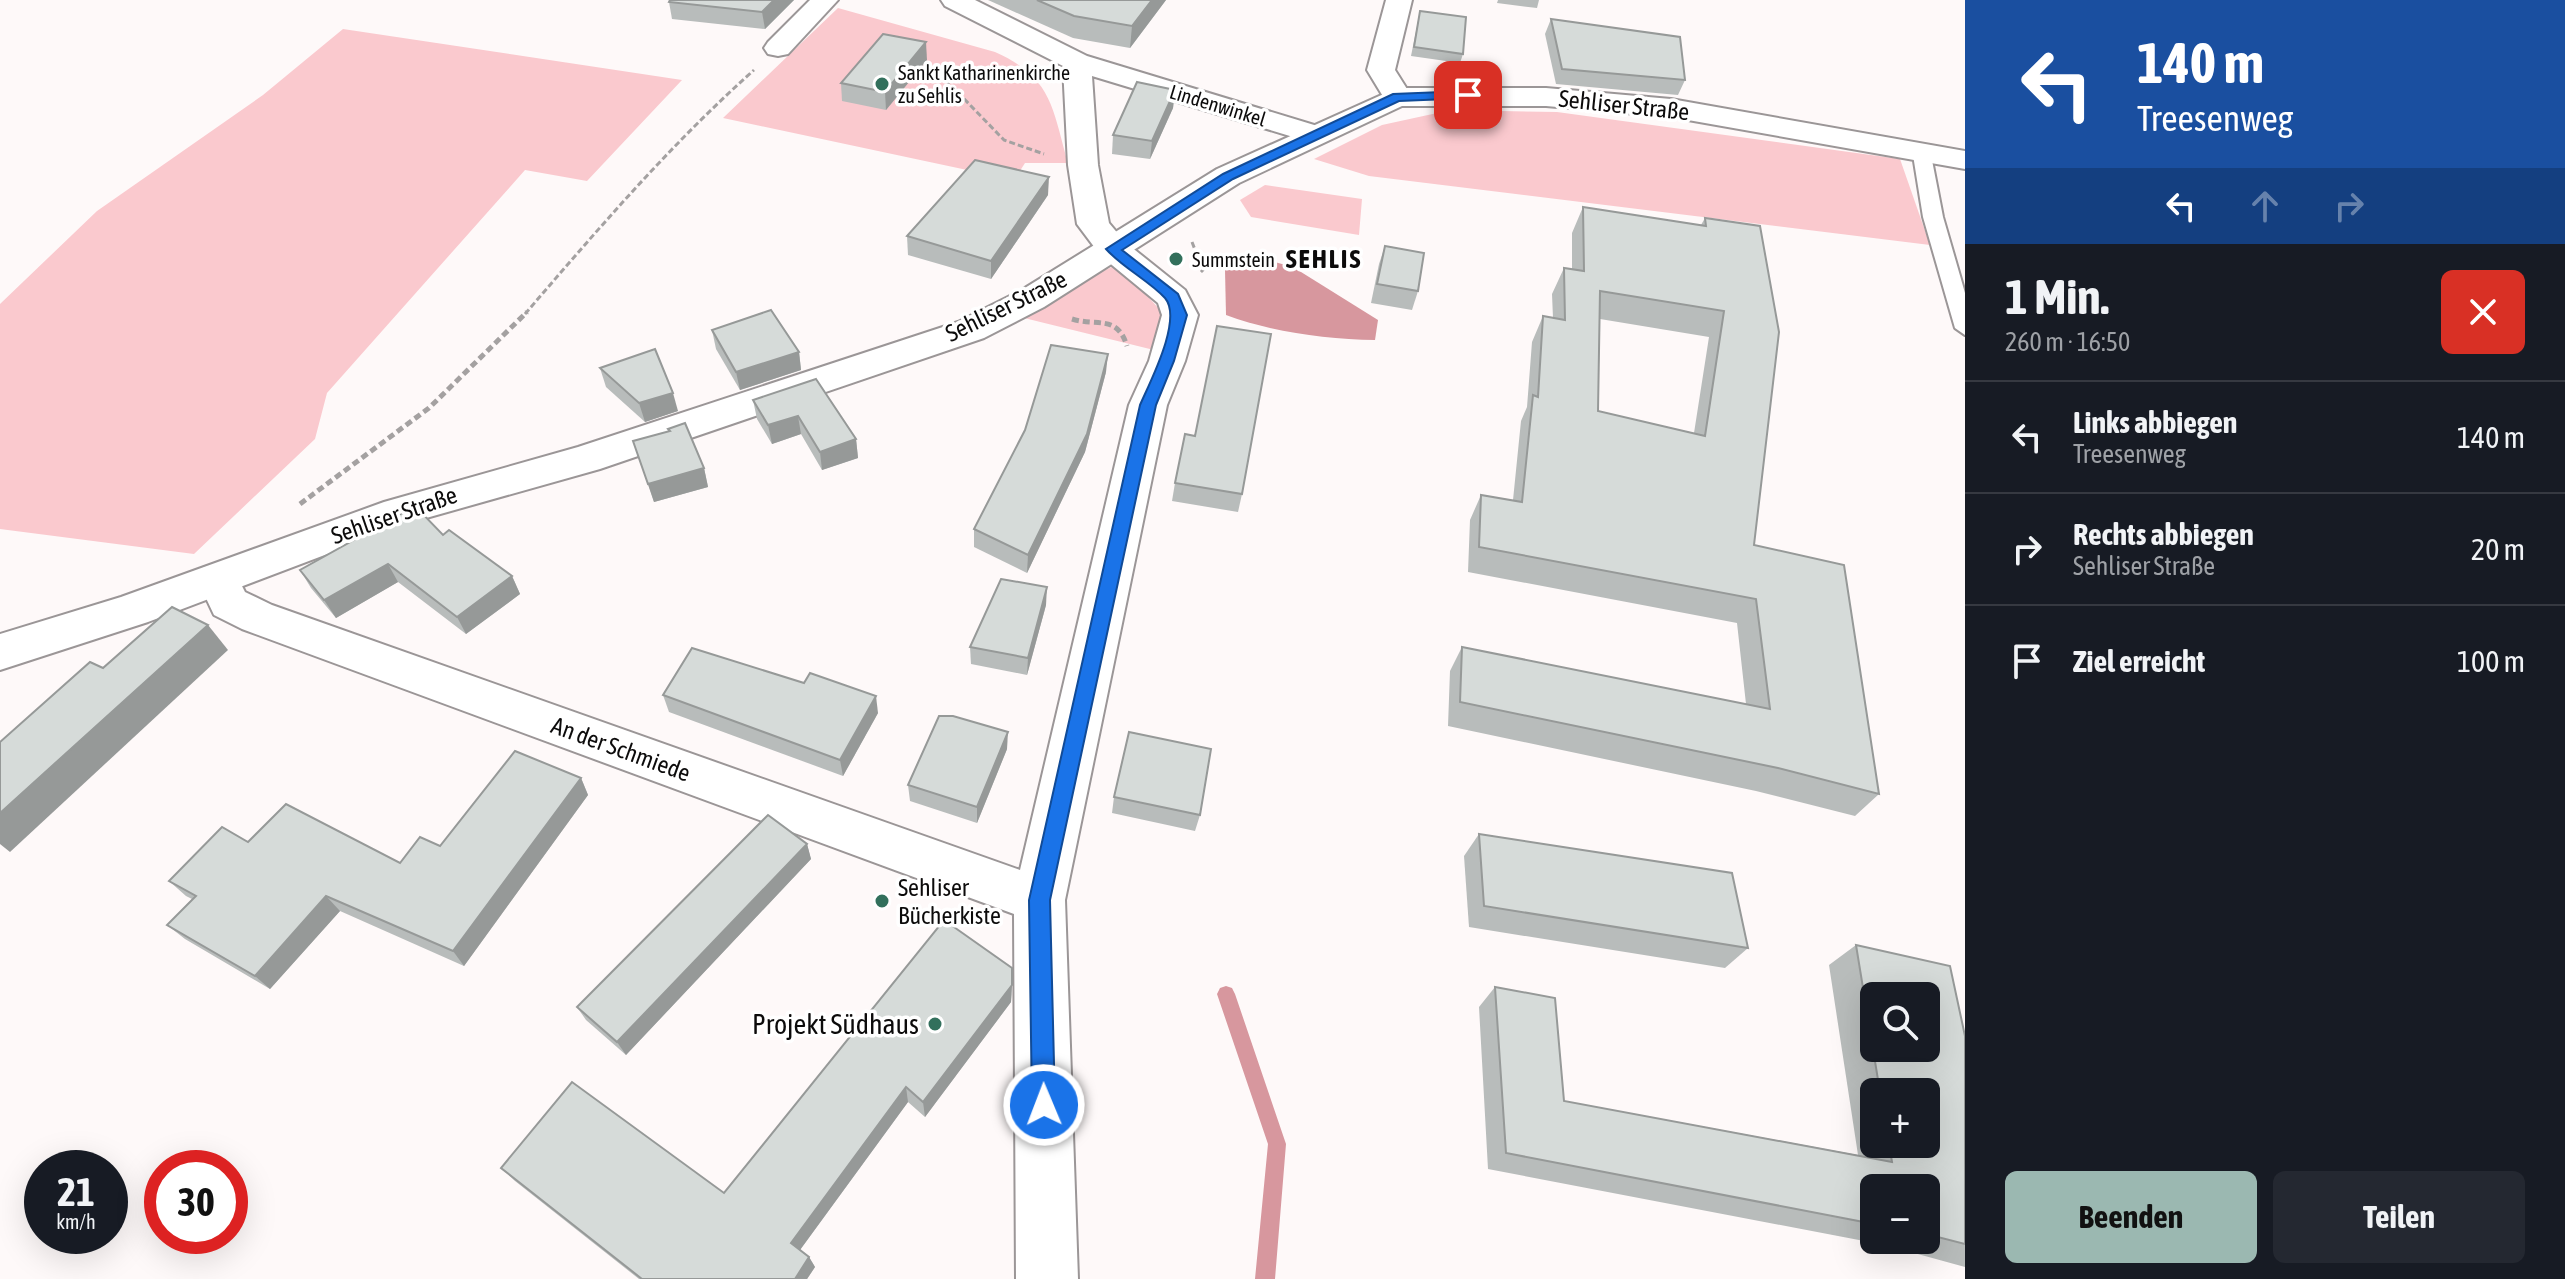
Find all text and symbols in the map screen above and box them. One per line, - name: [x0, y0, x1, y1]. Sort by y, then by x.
- text: 140 m: [2137, 31, 2264, 95]
- icon: left: [2005, 32, 2109, 136]
- place label: Sankt Katharinenkirche zu Sehlis: [898, 61, 1070, 107]
- pin: [1434, 61, 1502, 129]
- icon: arrive: [1446, 73, 1490, 117]
- marker: Sankt Katharinenkirche zu Sehlis: [873, 75, 891, 93]
- street label: Lindenwinkel: [1167, 79, 1270, 131]
- street label: Sehliser Straße: [1557, 85, 1691, 125]
- text: Treesenweg: [2137, 97, 2293, 139]
- icon: left: [2159, 184, 2203, 228]
- icon: ahead: [2243, 184, 2287, 228]
- icon: right: [2327, 184, 2371, 228]
- district label: SEHLIS: [1286, 244, 1362, 274]
- place label: Summstein: [1192, 248, 1275, 271]
- marker: Summstein: [1167, 250, 1185, 268]
- street label: Sehliser Straße: [941, 265, 1071, 347]
- text: 1 Min.: [2005, 269, 2109, 324]
- button: close: [2441, 270, 2525, 354]
- text: 260 m · 16:50: [2005, 327, 2130, 357]
- text: Links abbiegen: [2073, 405, 2237, 439]
- icon: left: [2005, 415, 2049, 459]
- text: 140 m: [2457, 420, 2525, 454]
- text: Treesenweg: [2073, 439, 2186, 469]
- street label: Sehliser Straße: [328, 481, 460, 549]
- text: Rechts abbiegen: [2073, 517, 2254, 551]
- icon: right: [2005, 527, 2049, 571]
- text: 20 m: [2471, 532, 2525, 566]
- text: Sehliser Straße: [2073, 551, 2215, 581]
- icon: arrive: [2005, 639, 2049, 683]
- text: Ziel erreicht: [2073, 644, 2205, 678]
- text: 100 m: [2457, 644, 2525, 678]
- street label: An der Schmiede: [548, 711, 694, 787]
- place label: Sehliser Bücherkiste: [898, 874, 1001, 929]
- marker: Sehliser Bücherkiste: [873, 892, 891, 910]
- map controls: [1860, 982, 1940, 1254]
- button: search: [1860, 982, 1940, 1062]
- place label: Projekt Südhaus: [752, 1008, 919, 1040]
- marker: Projekt Südhaus: [926, 1015, 944, 1033]
- position arrow: [1002, 1063, 1086, 1147]
- button: +: [1860, 1078, 1940, 1158]
- speed limit sign: 30: [144, 1150, 248, 1254]
- text: 21: [57, 1169, 95, 1214]
- button: Beenden: [2005, 1171, 2257, 1263]
- button: Teilen: [2273, 1171, 2525, 1263]
- button: −: [1860, 1174, 1940, 1254]
- text: km/h: [56, 1210, 96, 1233]

